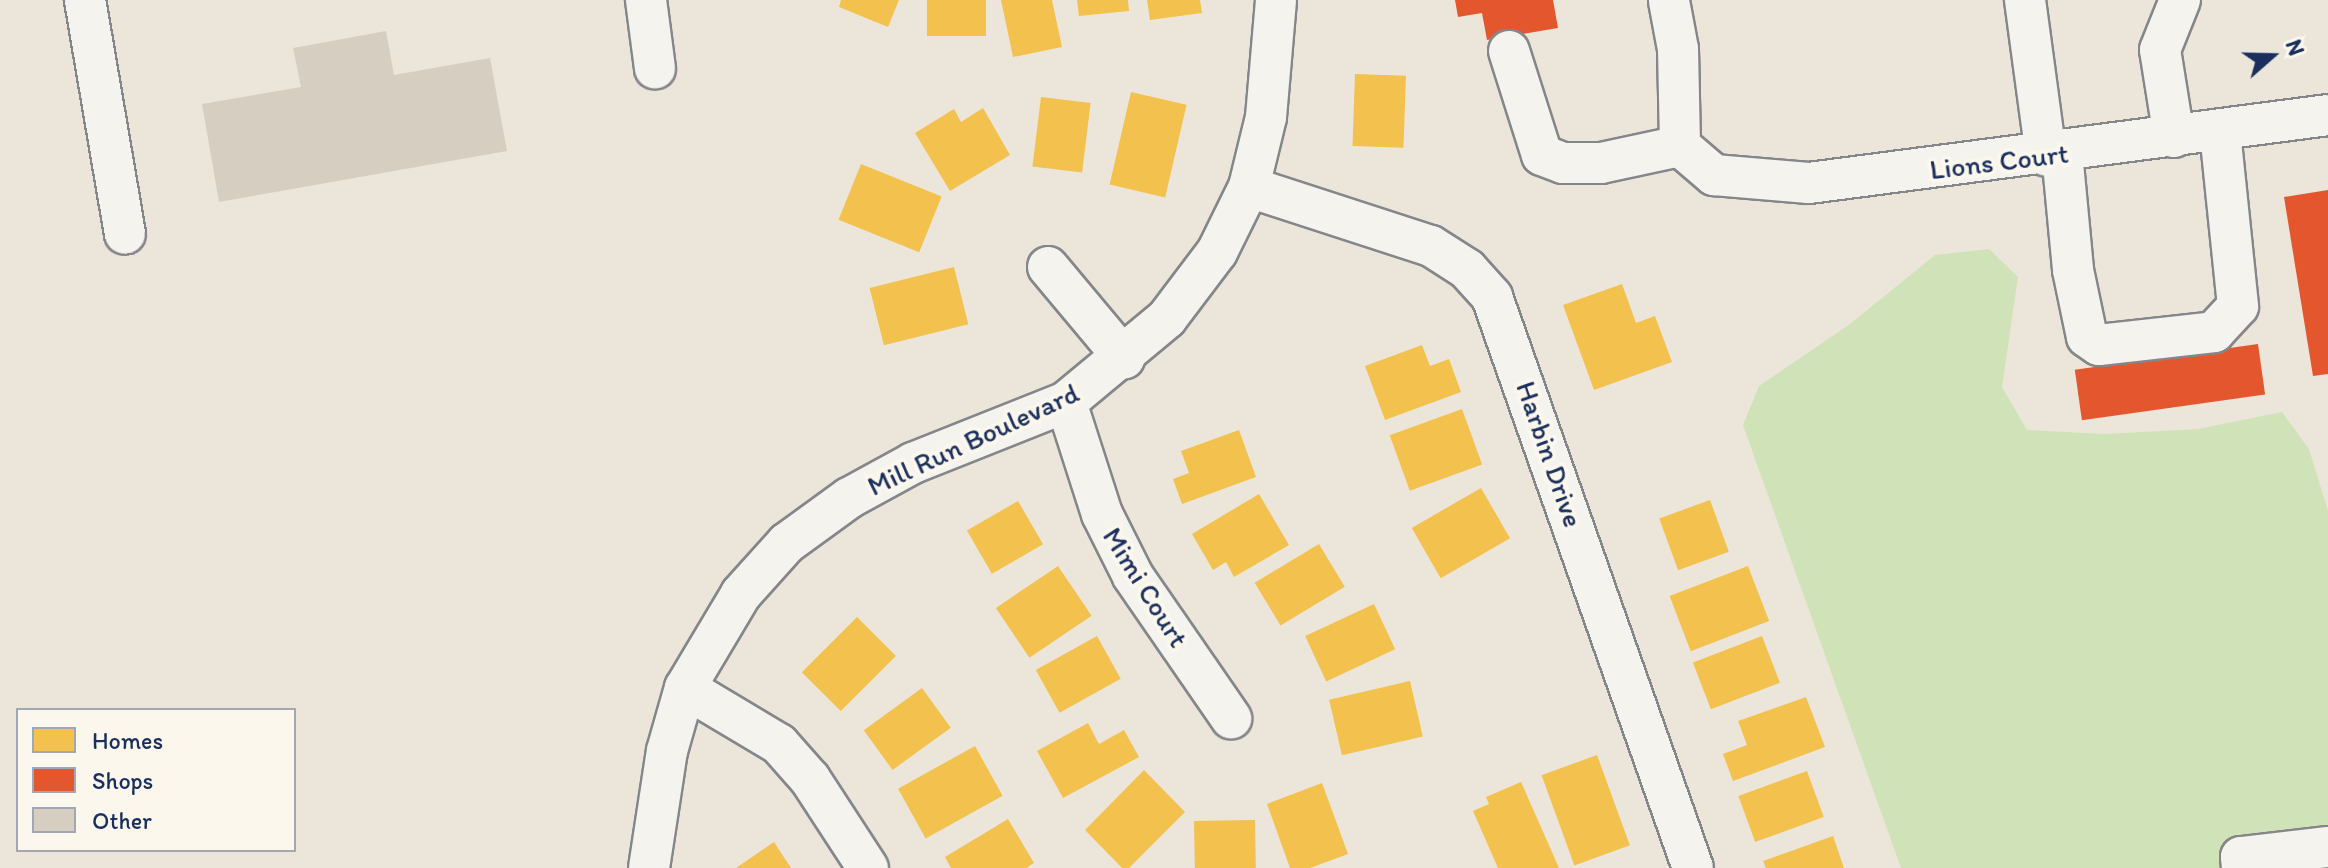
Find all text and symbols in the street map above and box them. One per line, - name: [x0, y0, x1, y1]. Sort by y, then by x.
- north arrow: [2232, 16, 2312, 96]
- text: N: [2280, 36, 2310, 59]
- street label: Lions Court: [1928, 136, 2070, 186]
- street label: Mill Run Boulevard: [862, 375, 1084, 503]
- street label: Harbin Drive: [1509, 377, 1591, 531]
- street label: Mimi Court: [1096, 521, 1196, 653]
- legend: [16, 708, 296, 852]
- text: Homes: [92, 726, 163, 755]
- text: Shops: [92, 766, 153, 795]
- text: Other: [92, 806, 152, 835]

